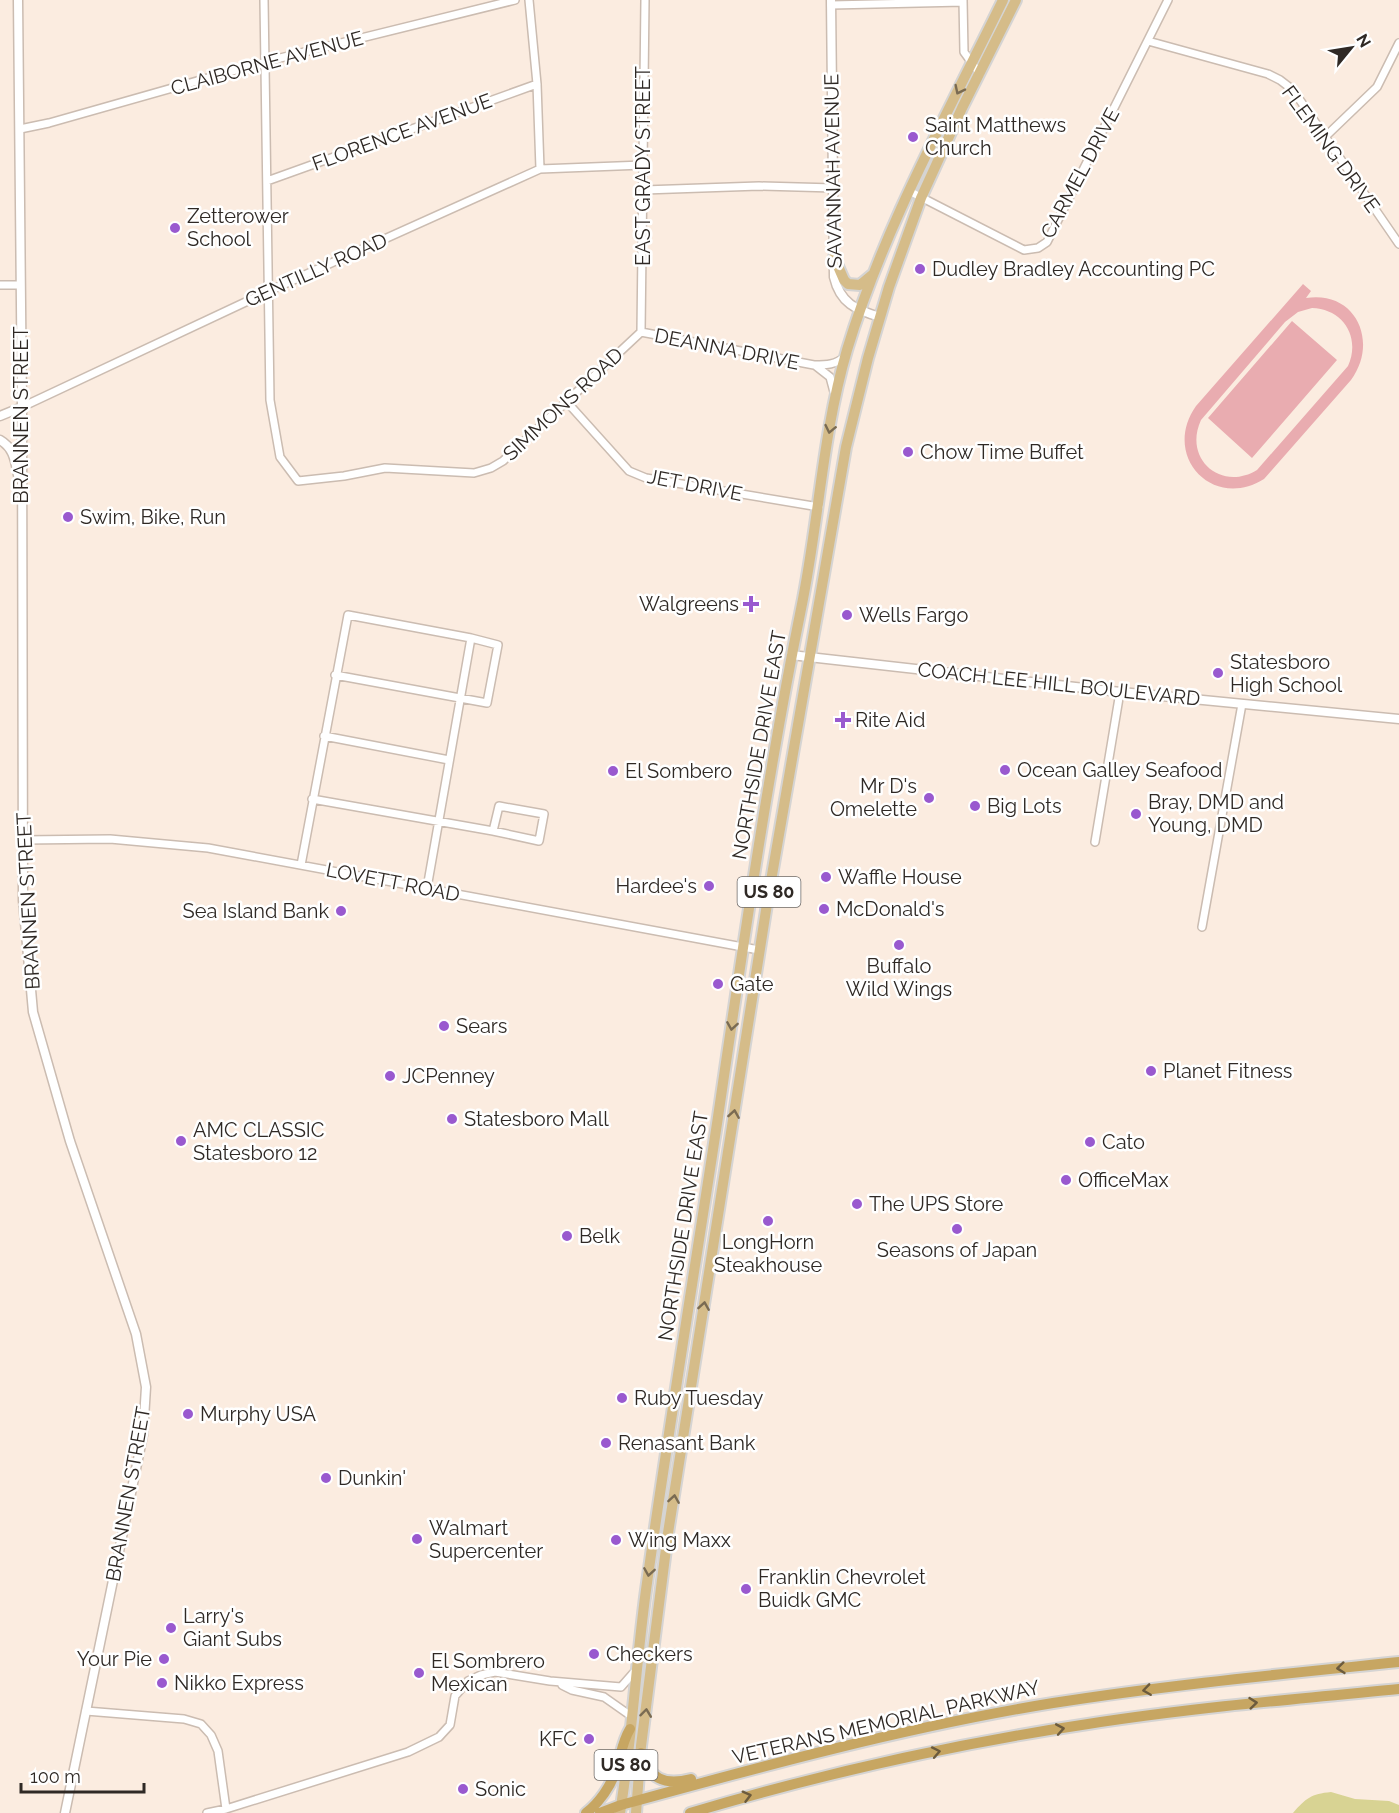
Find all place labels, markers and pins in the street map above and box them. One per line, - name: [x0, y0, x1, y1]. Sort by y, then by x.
- place label: Saint Matthews Church: [925, 113, 1066, 160]
- marker: Saint Matthews Church: [906, 130, 920, 144]
- place label: Zetterower School: [187, 204, 289, 251]
- marker: Zetterower School: [168, 221, 182, 235]
- place label: Dudley Bradley Accounting PC: [932, 257, 1215, 281]
- marker: Dudley Bradley Accounting PC: [913, 262, 927, 276]
- place label: Chow Time Buffet: [920, 440, 1084, 464]
- marker: Chow Time Buffet: [901, 445, 915, 459]
- place label: Swim, Bike, Run: [80, 505, 226, 529]
- marker: Swim, Bike, Run: [61, 510, 75, 524]
- place label: Walgreens: [639, 592, 739, 616]
- marker: Walgreens: [744, 597, 758, 611]
- place label: Wells Fargo: [859, 603, 968, 627]
- marker: Wells Fargo: [840, 608, 854, 622]
- place label: Statesboro High School: [1230, 650, 1343, 697]
- marker: Statesboro High School: [1211, 666, 1225, 680]
- place label: Rite Aid: [855, 708, 925, 732]
- marker: Rite Aid: [836, 713, 850, 727]
- place label: Ocean Galley Seafood: [1017, 758, 1222, 782]
- place label: El Sombero: [625, 759, 732, 783]
- marker: Ocean Galley Seafood: [998, 763, 1012, 777]
- marker: El Sombero: [606, 764, 620, 778]
- place label: Mr D's Omelette: [830, 774, 917, 821]
- place label: Bray, DMD and Young, DMD: [1148, 790, 1284, 837]
- marker: Mr D's Omelette: [922, 791, 936, 805]
- place label: Big Lots: [987, 794, 1062, 818]
- marker: Big Lots: [968, 799, 982, 813]
- marker: Bray, DMD and Young, DMD: [1129, 807, 1143, 821]
- place label: Waffle House: [838, 865, 962, 889]
- marker: Waffle House: [819, 870, 833, 884]
- place label: Hardee's: [616, 874, 697, 898]
- marker: Hardee's: [702, 879, 716, 893]
- place label: McDonald's: [836, 897, 944, 921]
- place label: Sea Island Bank: [183, 899, 329, 923]
- marker: McDonald's: [817, 902, 831, 916]
- marker: Sea Island Bank: [334, 904, 348, 918]
- marker: Buffalo Wild Wings: [892, 938, 906, 952]
- place label: Buffalo Wild Wings: [846, 954, 952, 1001]
- place label: Gate: [730, 972, 774, 996]
- marker: Gate: [711, 977, 725, 991]
- place label: Sears: [456, 1014, 507, 1038]
- marker: Sears: [437, 1019, 451, 1033]
- place label: Planet Fitness: [1163, 1059, 1292, 1083]
- place label: JCPenney: [402, 1064, 495, 1088]
- marker: Planet Fitness: [1144, 1064, 1158, 1078]
- marker: JCPenney: [383, 1069, 397, 1083]
- place label: Statesboro Mall: [464, 1107, 609, 1131]
- marker: Statesboro Mall: [445, 1112, 459, 1126]
- place label: AMC CLASSIC Statesboro 12: [193, 1118, 325, 1165]
- place label: Cato: [1102, 1130, 1145, 1154]
- marker: AMC CLASSIC Statesboro 12: [174, 1134, 188, 1148]
- marker: Cato: [1083, 1135, 1097, 1149]
- place label: OfficeMax: [1078, 1168, 1169, 1192]
- marker: OfficeMax: [1059, 1173, 1073, 1187]
- place label: The UPS Store: [869, 1192, 1004, 1216]
- marker: The UPS Store: [850, 1197, 864, 1211]
- marker: LongHorn Steakhouse: [761, 1214, 775, 1228]
- marker: Seasons of Japan: [950, 1222, 964, 1236]
- place label: Belk: [579, 1224, 621, 1248]
- marker: Belk: [560, 1229, 574, 1243]
- place label: LongHorn Steakhouse: [714, 1230, 823, 1277]
- place label: Seasons of Japan: [877, 1238, 1037, 1262]
- place label: Ruby Tuesday: [634, 1386, 763, 1410]
- marker: Ruby Tuesday: [615, 1391, 629, 1405]
- place label: Murphy USA: [200, 1402, 317, 1426]
- marker: Murphy USA: [181, 1407, 195, 1421]
- place label: Renasant Bank: [618, 1431, 756, 1455]
- marker: Renasant Bank: [599, 1436, 613, 1450]
- place label: Dunkin': [338, 1466, 406, 1490]
- marker: Dunkin': [319, 1471, 333, 1485]
- place label: Walmart Supercenter: [429, 1516, 543, 1563]
- place label: Wing Maxx: [628, 1528, 731, 1552]
- marker: Walmart Supercenter: [410, 1532, 424, 1546]
- marker: Wing Maxx: [609, 1533, 623, 1547]
- place label: Franklin Chevrolet Buidk GMC: [758, 1565, 926, 1612]
- marker: Franklin Chevrolet Buidk GMC: [739, 1582, 753, 1596]
- place label: Larry's Giant Subs: [183, 1604, 282, 1651]
- marker: Larry's Giant Subs: [164, 1621, 178, 1635]
- place label: Checkers: [606, 1642, 693, 1666]
- place label: Your Pie: [77, 1647, 152, 1671]
- marker: Checkers: [587, 1647, 601, 1661]
- place label: El Sombrero Mexican: [431, 1649, 545, 1696]
- marker: Your Pie: [157, 1652, 171, 1666]
- marker: El Sombrero Mexican: [412, 1666, 426, 1680]
- place label: Nikko Express: [174, 1671, 304, 1695]
- marker: Nikko Express: [155, 1676, 169, 1690]
- place label: KFC: [539, 1727, 577, 1751]
- marker: KFC: [582, 1732, 596, 1746]
- place label: Sonic: [475, 1777, 526, 1801]
- marker: Sonic: [456, 1782, 470, 1796]

